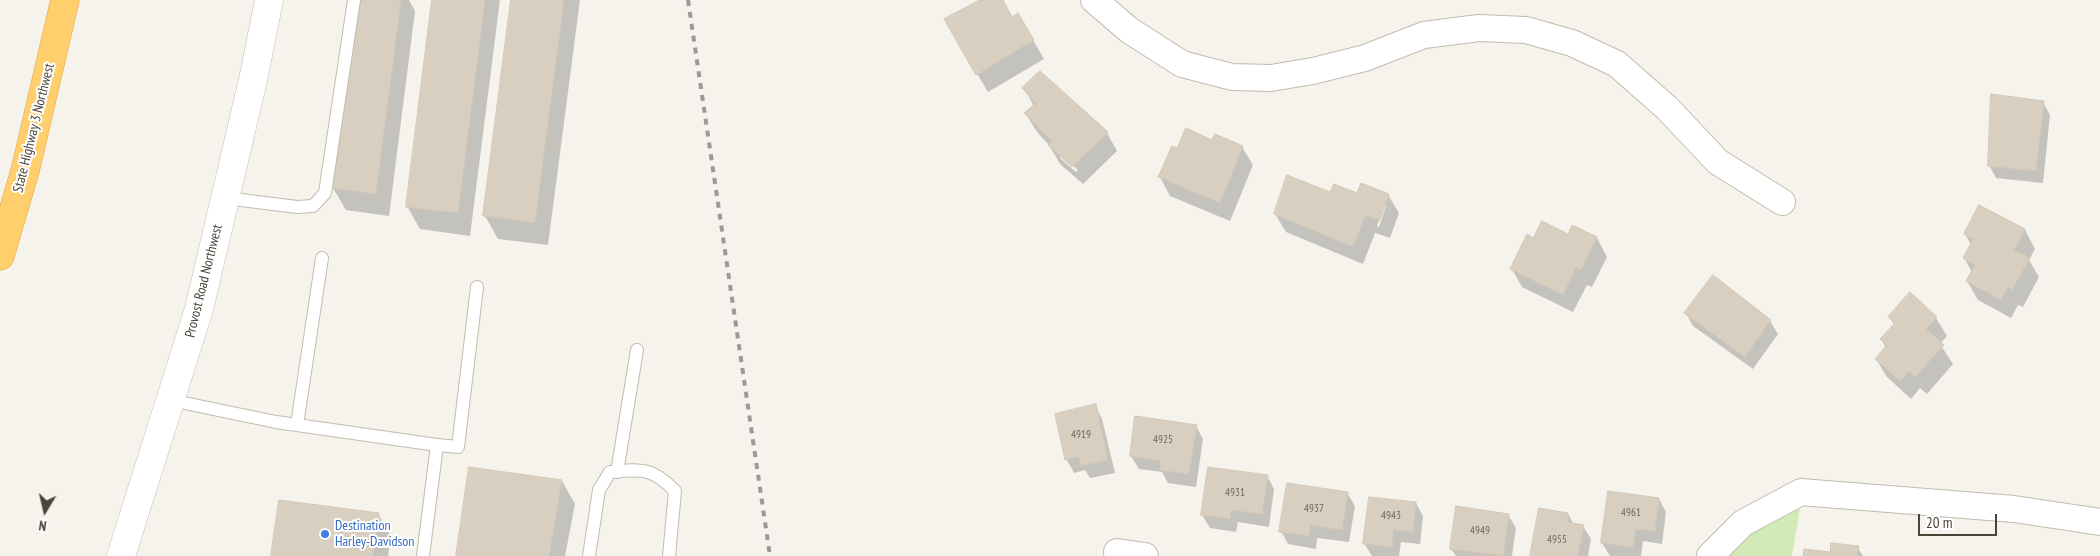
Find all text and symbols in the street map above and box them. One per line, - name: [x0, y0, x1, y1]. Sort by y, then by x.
- street label: State Highway 3 Northwest: [10, 62, 58, 194]
- street label: Provost Road Northwest: [182, 223, 226, 339]
- house number: 4919: [1071, 428, 1091, 442]
- house number: 4925: [1153, 433, 1173, 447]
- north arrow: [20, 486, 70, 536]
- house number: 4931: [1225, 486, 1245, 500]
- house number: 4937: [1304, 502, 1324, 516]
- scale bar: [1920, 504, 1999, 536]
- house number: 4961: [1621, 506, 1641, 520]
- house number: 4943: [1381, 509, 1401, 523]
- text: 20 m: [1926, 513, 1952, 532]
- text: N: [38, 516, 48, 535]
- place label: Destination Harley-Davidson: [335, 518, 414, 550]
- house number: 4949: [1470, 524, 1490, 538]
- marker: Destination Harley-Davidson: [319, 528, 331, 540]
- house number: 4955: [1547, 533, 1567, 547]

